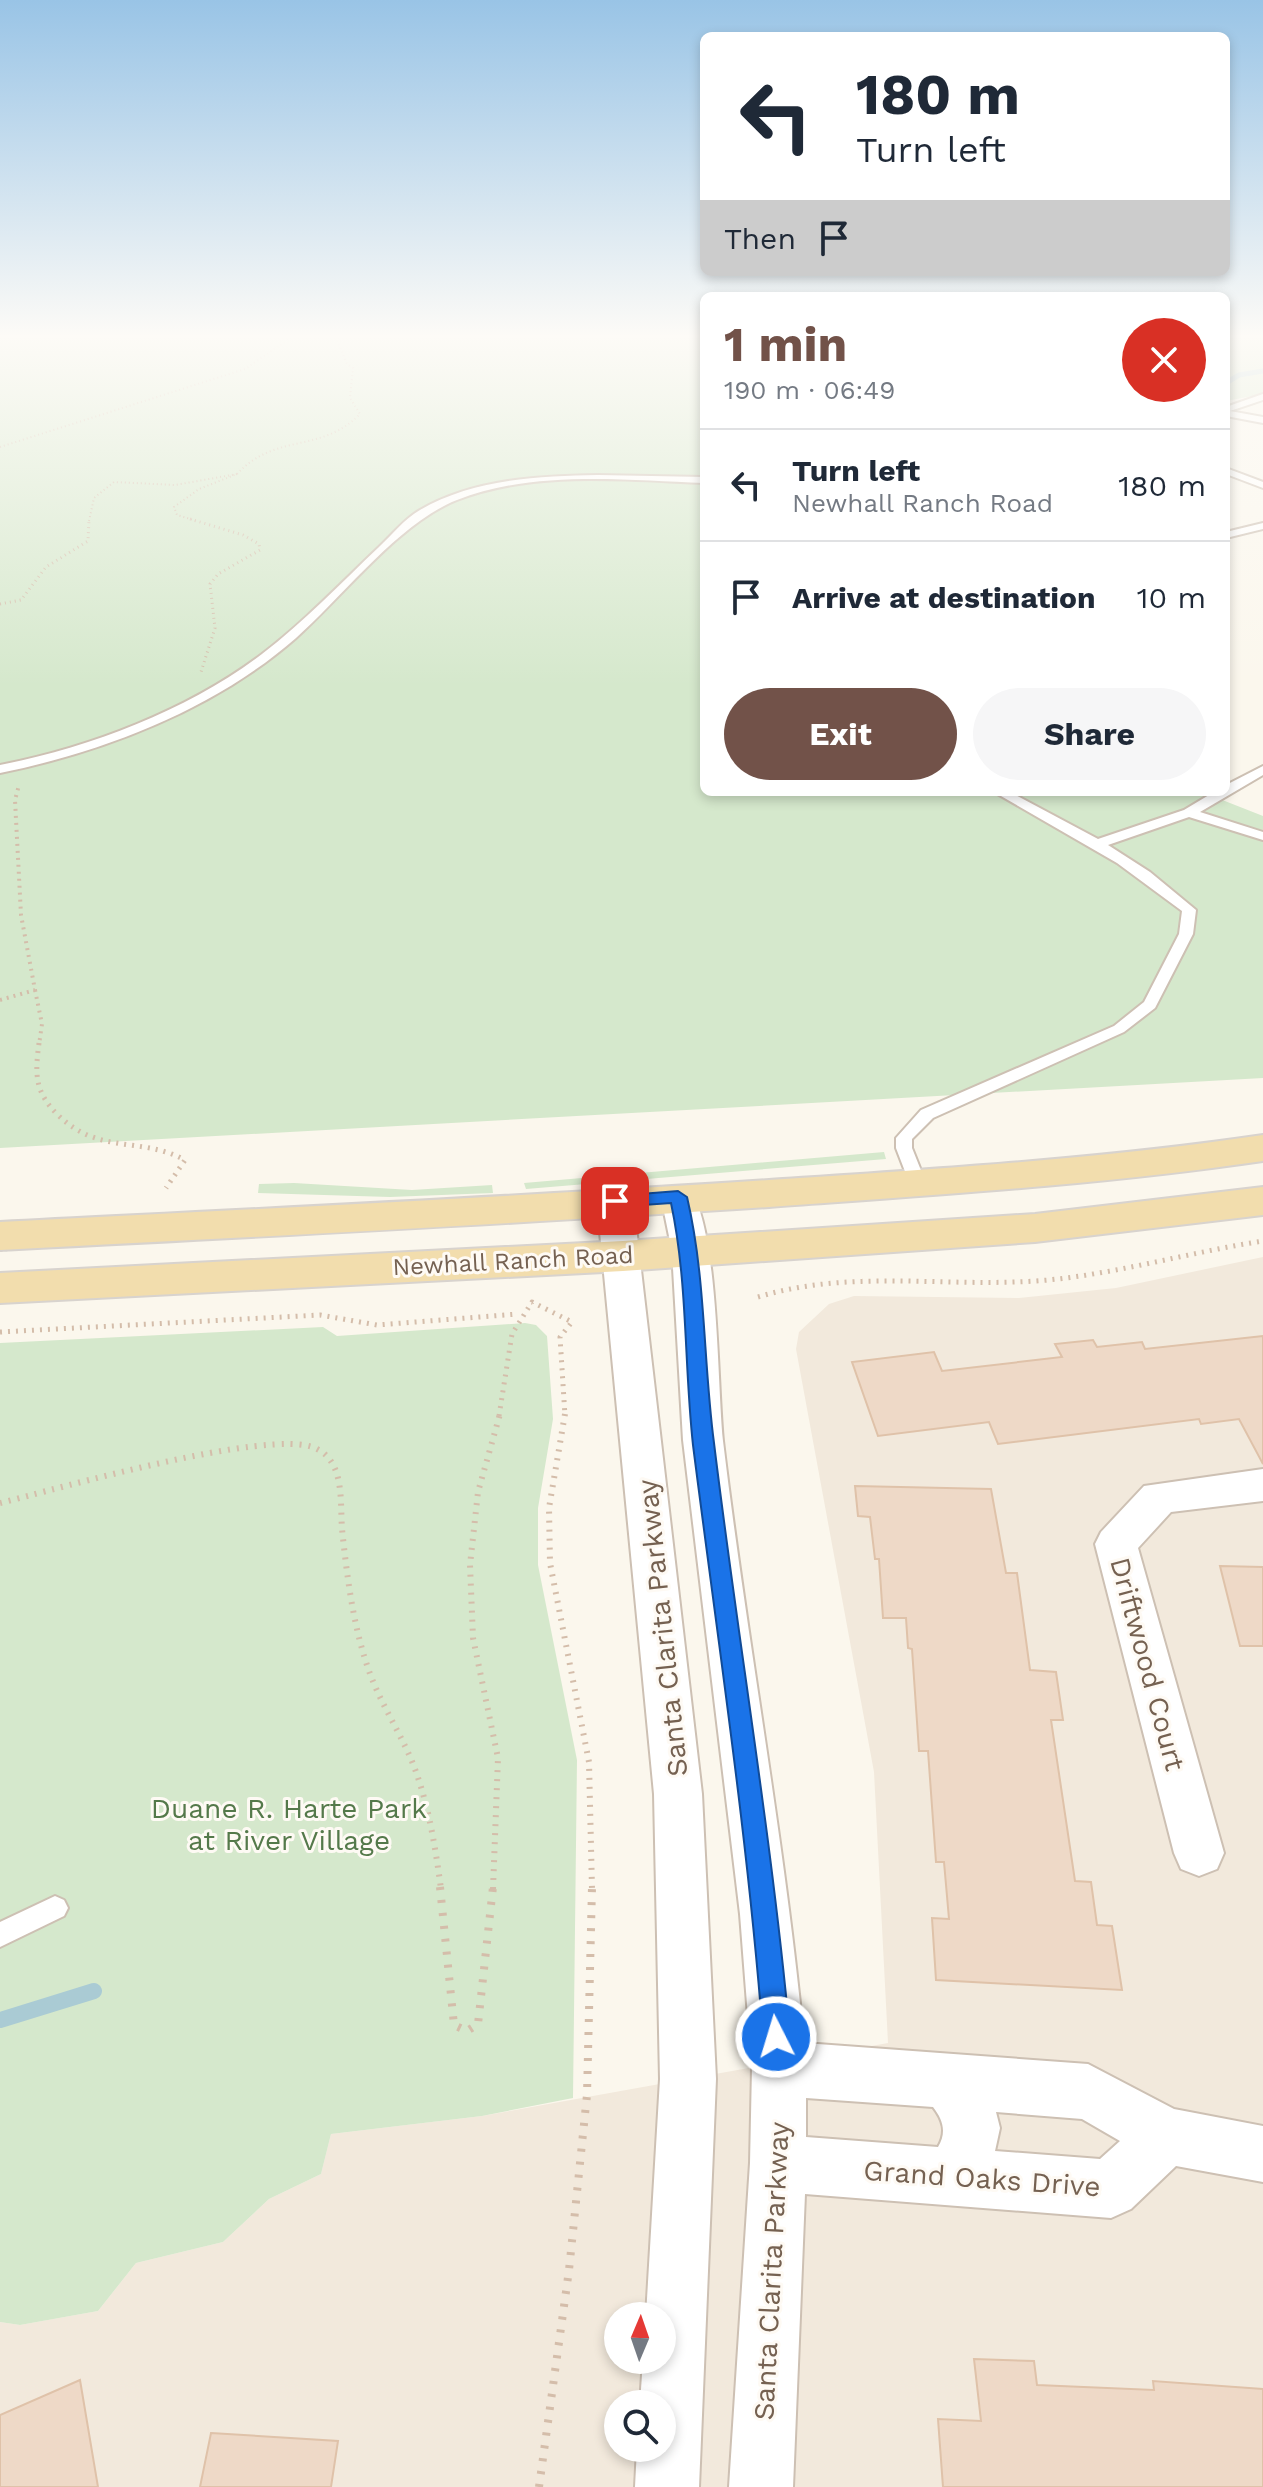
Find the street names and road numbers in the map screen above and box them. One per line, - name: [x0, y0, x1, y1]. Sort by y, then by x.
- street label: Newhall Ranch Road: [392, 1241, 634, 1281]
- street label: Santa Clarita Parkway: [630, 1477, 695, 1778]
- street label: Driftwood Court: [1103, 1554, 1192, 1775]
- street label: Santa Clarita Parkway: [747, 2120, 796, 2421]
- street label: Grand Oaks Drive: [862, 2154, 1102, 2203]

